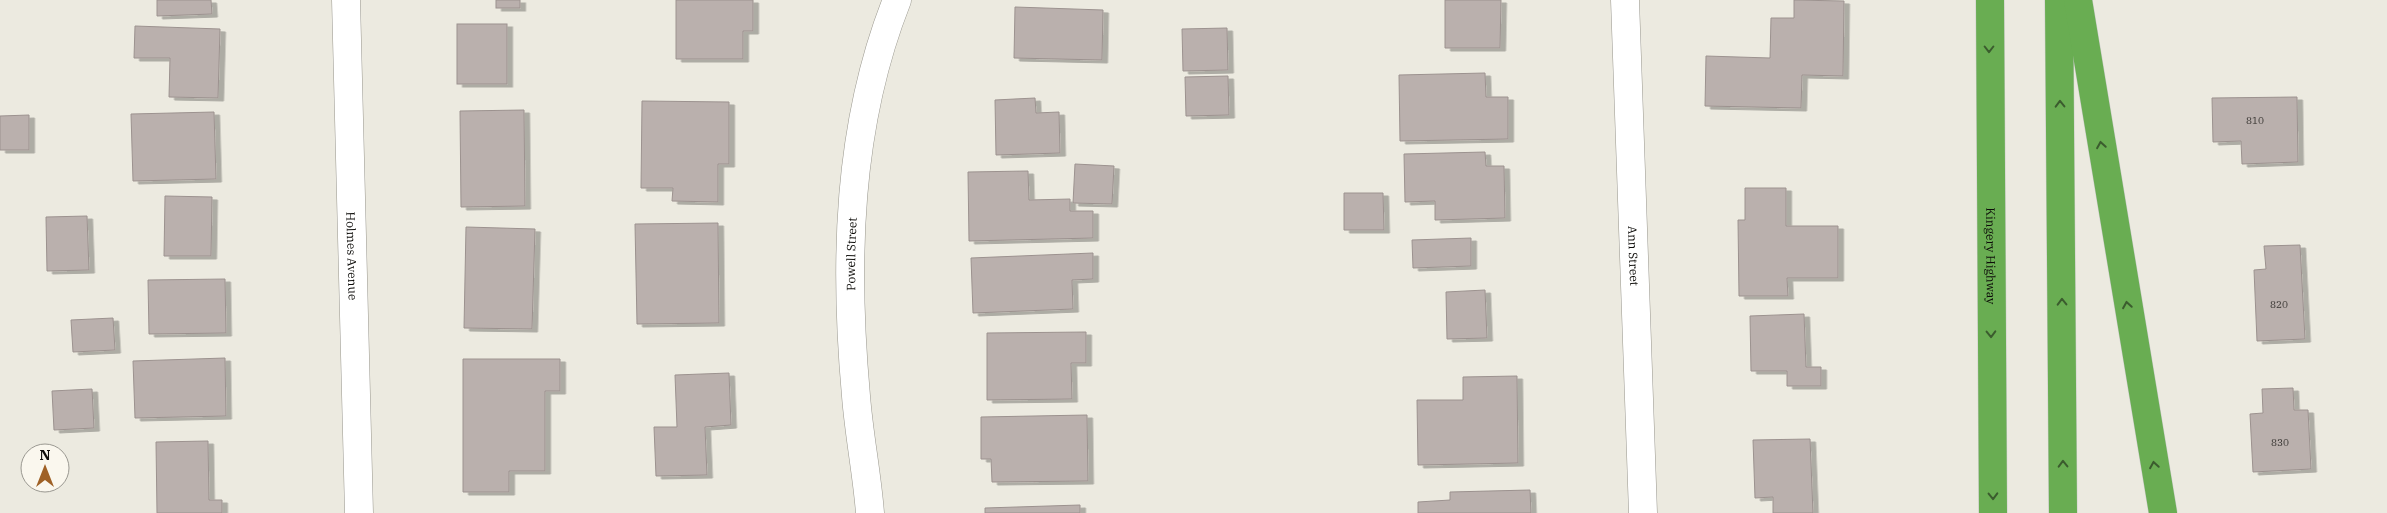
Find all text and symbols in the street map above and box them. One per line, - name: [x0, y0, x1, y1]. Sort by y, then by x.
- one-way arrow: [1984, 45, 1994, 53]
- one-way arrow: [2054, 100, 2065, 108]
- house number: 810: [2246, 114, 2264, 127]
- one-way arrow: [2097, 140, 2107, 149]
- street label: Kingery Highway: [1984, 207, 1999, 305]
- street label: Holmes Avenue: [344, 211, 361, 300]
- street label: Powell Street: [843, 217, 859, 291]
- street label: Ann Street: [1625, 226, 1643, 286]
- one-way arrow: [2056, 298, 2067, 306]
- house number: 820: [2270, 298, 2288, 311]
- one-way arrow: [2123, 301, 2133, 309]
- one-way arrow: [1986, 330, 1996, 338]
- house number: 830: [2271, 436, 2289, 449]
- north arrow: [20, 443, 70, 493]
- text: N: [39, 446, 51, 464]
- one-way arrow: [2058, 460, 2068, 468]
- one-way arrow: [2149, 461, 2159, 470]
- one-way arrow: [1988, 492, 1998, 500]

